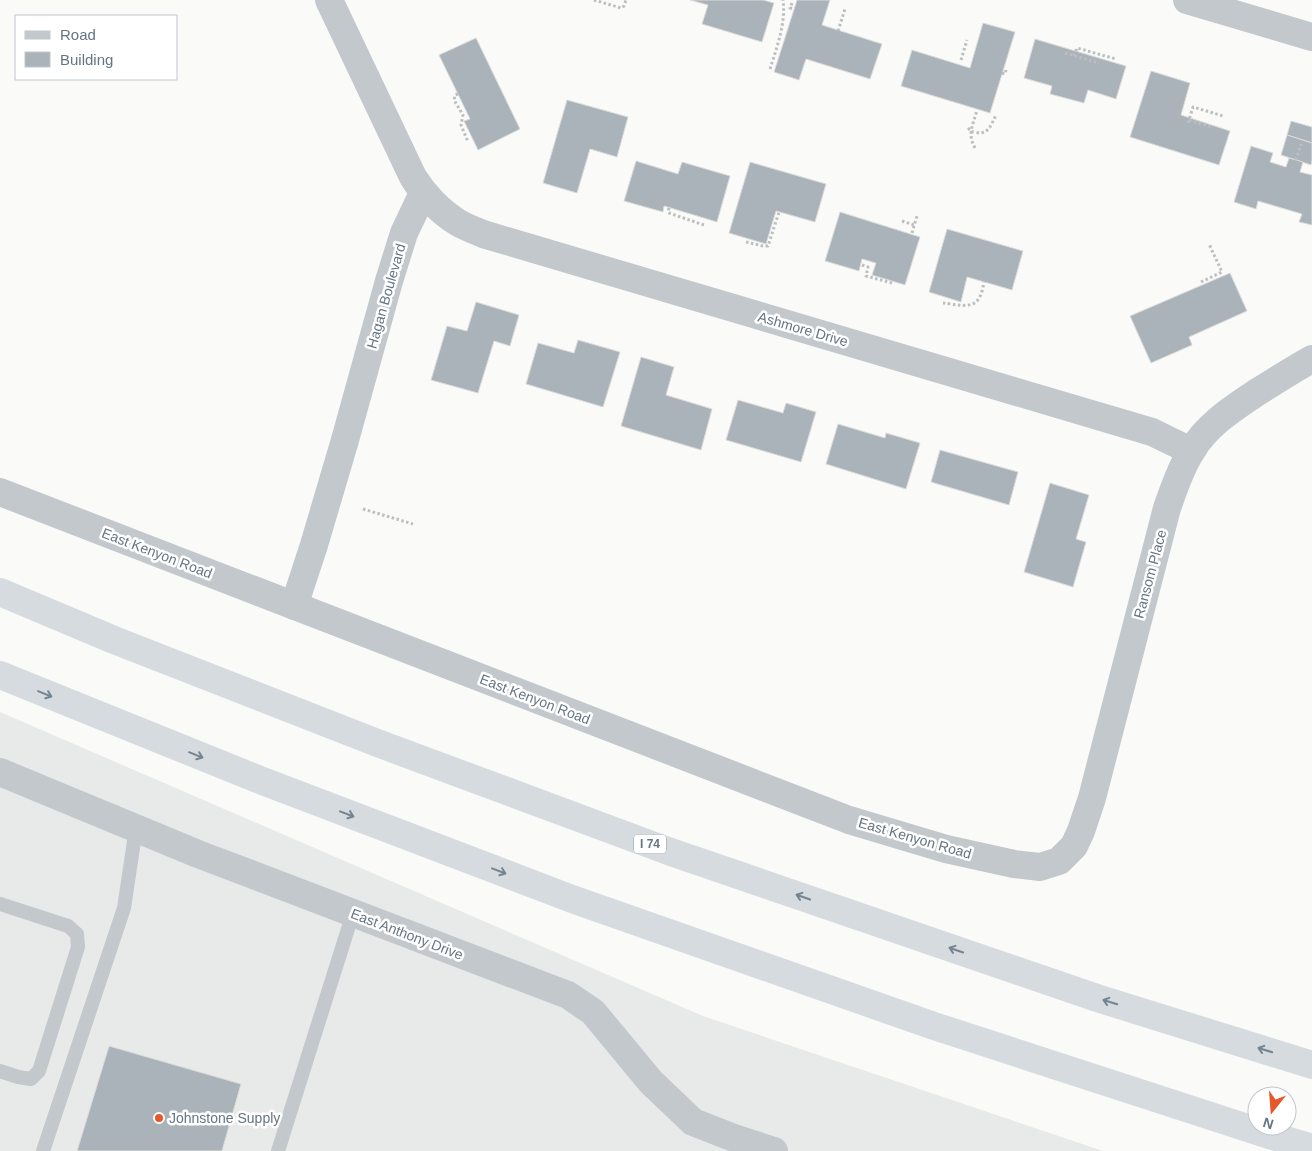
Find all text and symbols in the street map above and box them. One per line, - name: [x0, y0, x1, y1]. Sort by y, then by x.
- legend: [15, 15, 178, 80]
- text: Road: [60, 26, 96, 43]
- text: Building: [60, 51, 113, 68]
- street label: Hagan Boulevard: [363, 242, 409, 350]
- street label: Ashmore Drive: [756, 309, 850, 350]
- street label: East Kenyon Road: [100, 525, 214, 581]
- street label: Ransom Place: [1130, 528, 1170, 620]
- street label: East Kenyon Road: [478, 671, 592, 727]
- one-way arrow: [37, 690, 52, 699]
- one-way arrow: [188, 750, 203, 760]
- one-way arrow: [339, 810, 354, 819]
- street label: East Kenyon Road: [857, 814, 973, 862]
- road number: I 74: [634, 834, 666, 854]
- one-way arrow: [491, 867, 506, 877]
- one-way arrow: [795, 892, 811, 901]
- street label: East Anthony Drive: [349, 905, 466, 963]
- one-way arrow: [949, 945, 965, 954]
- one-way arrow: [1103, 997, 1119, 1007]
- one-way arrow: [1258, 1045, 1274, 1055]
- north arrow: [1247, 1086, 1297, 1136]
- place label: Johnstone Supply: [169, 1110, 280, 1126]
- marker: Johnstone Supply: [153, 1112, 165, 1124]
- text: N: [1261, 1114, 1275, 1133]

